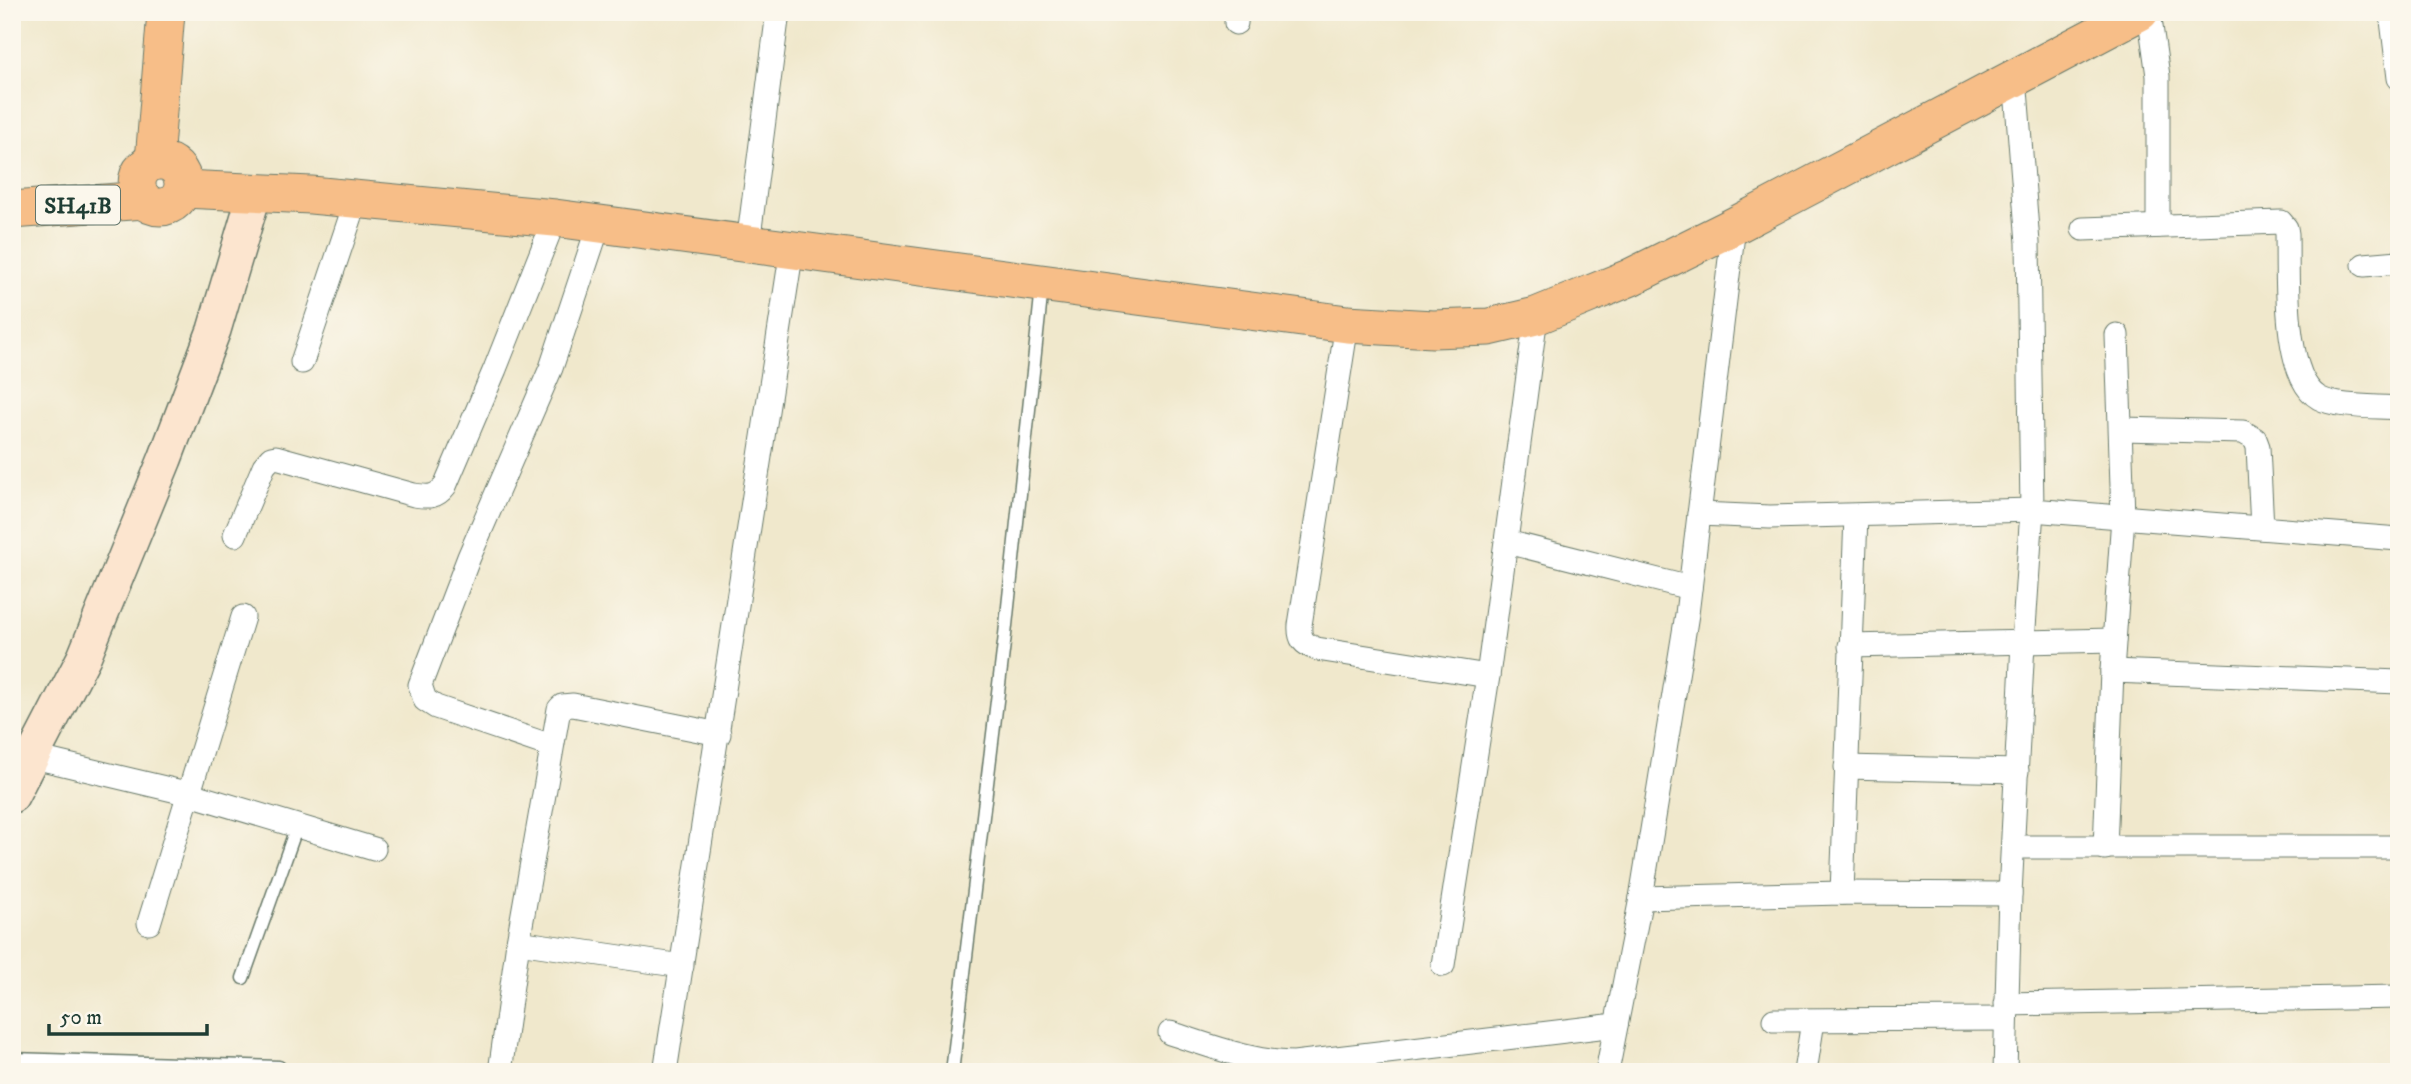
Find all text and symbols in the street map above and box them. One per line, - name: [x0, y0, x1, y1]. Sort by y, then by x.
- road number: SH41B: [36, 186, 120, 224]
- scale bar: [49, 993, 206, 1037]
- text: 50 m: [60, 1005, 102, 1031]

